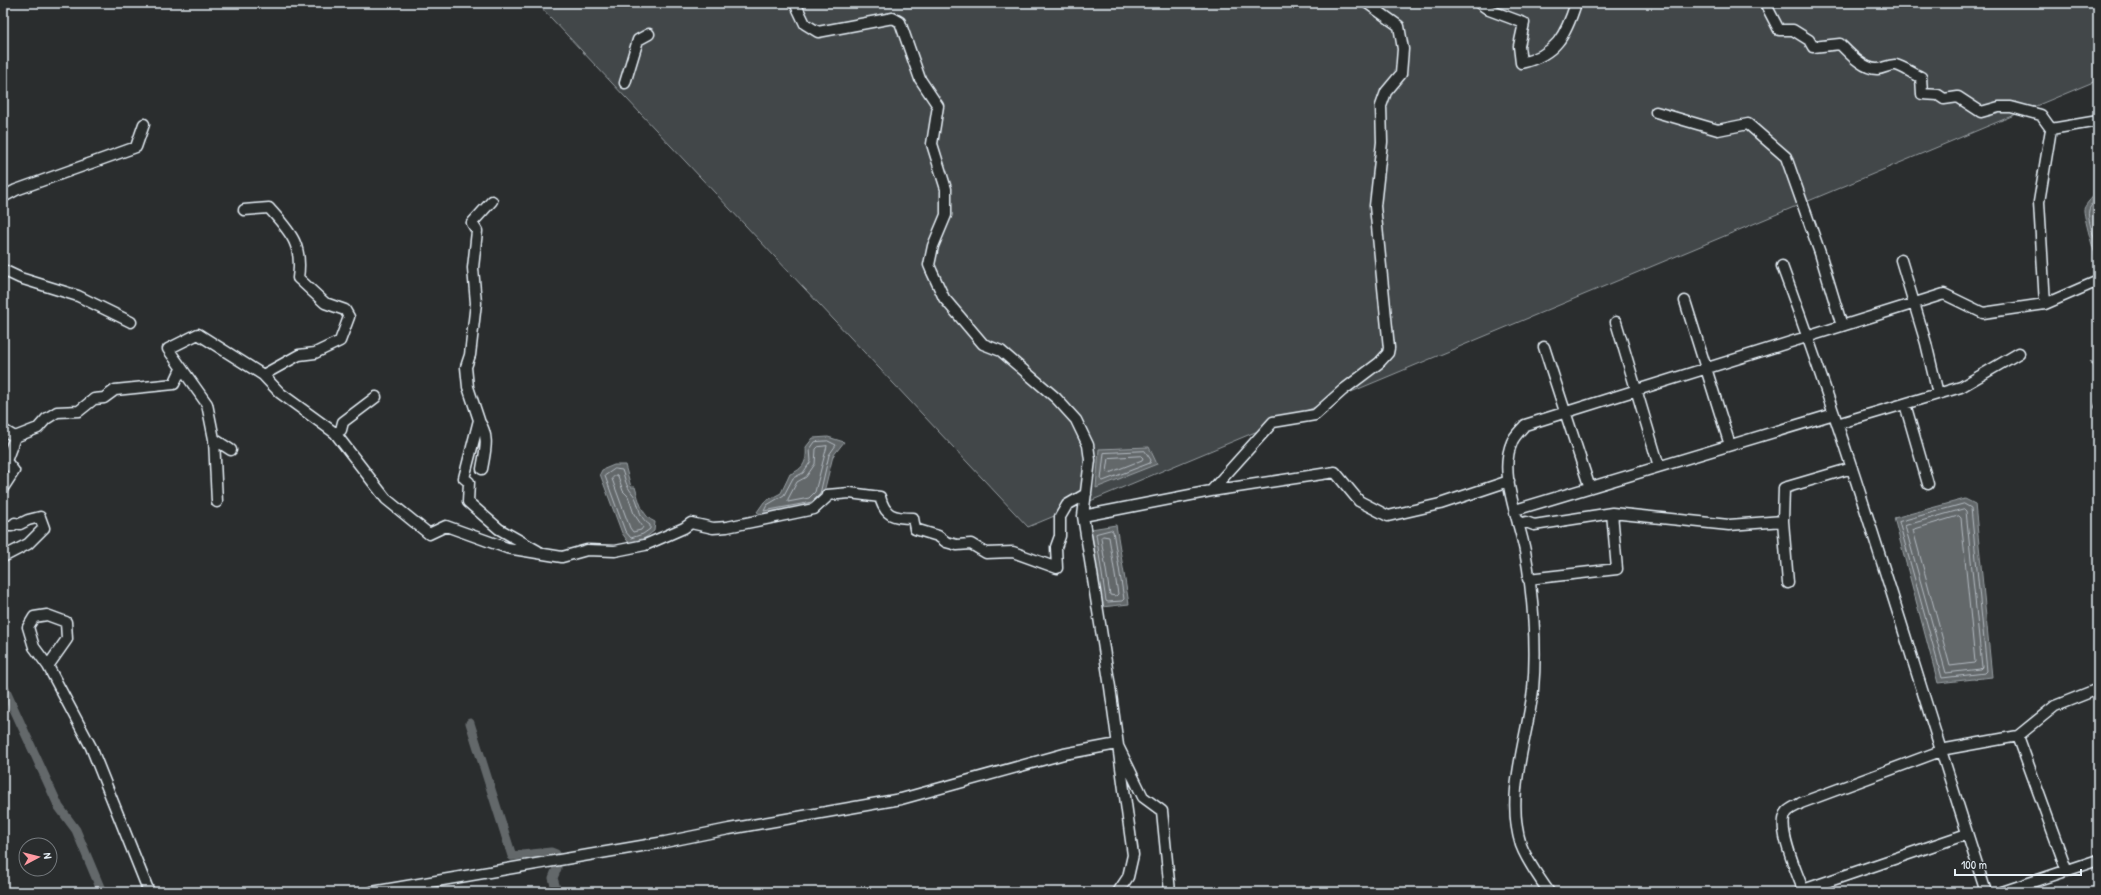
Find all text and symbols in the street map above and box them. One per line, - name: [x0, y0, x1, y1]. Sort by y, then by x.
- north arrow: [18, 837, 58, 877]
- scale bar: [1955, 851, 2081, 877]
- text: N: [41, 852, 55, 860]
- text: 100 m: [1961, 856, 1987, 873]

